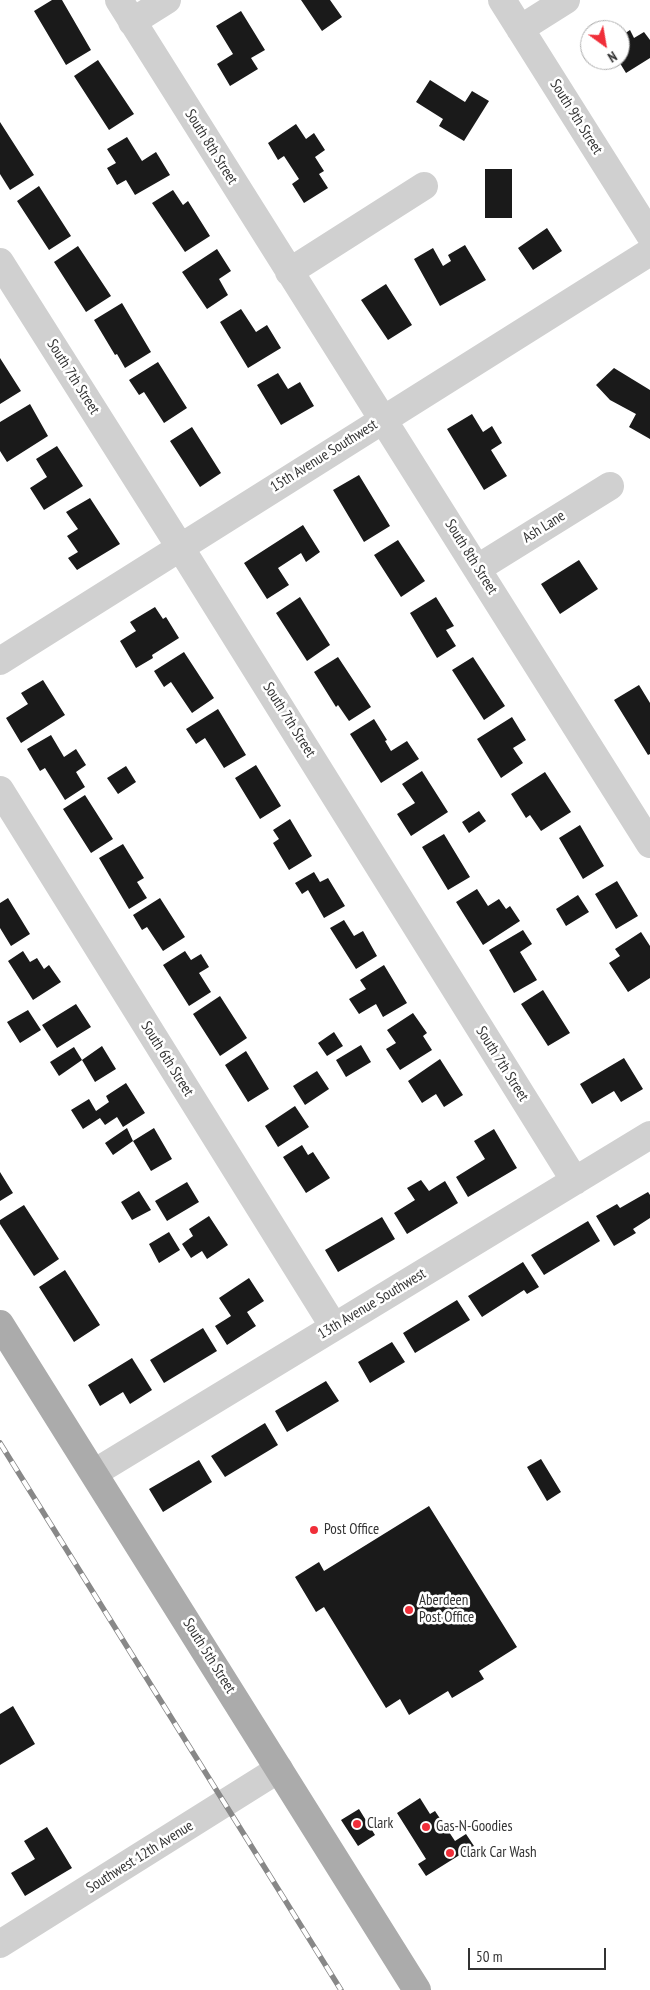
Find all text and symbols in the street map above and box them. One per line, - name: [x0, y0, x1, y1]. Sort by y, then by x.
- north arrow: [580, 20, 630, 70]
- text: N: [604, 47, 620, 67]
- street label: South 9th Street: [546, 76, 606, 158]
- street label: South 8th Street: [181, 106, 241, 188]
- street label: South 7th Street: [43, 336, 103, 418]
- street label: 15th Avenue Southwest: [267, 416, 381, 496]
- street label: Ash Lane: [519, 507, 569, 547]
- street label: South 8th Street: [441, 516, 501, 598]
- street label: South 7th Street: [259, 679, 319, 761]
- street label: South 6th Street: [137, 1018, 197, 1100]
- street label: South 7th Street: [472, 1023, 532, 1105]
- street label: 13th Avenue Southwest: [315, 1265, 429, 1343]
- place label: Post Office: [324, 1521, 379, 1539]
- marker: Post Office: [308, 1524, 320, 1536]
- place label: Aberdeen Post Office: [419, 1592, 474, 1627]
- marker: Aberdeen Post Office: [403, 1604, 415, 1616]
- street label: South 5th Street: [179, 1615, 239, 1697]
- place label: Clark: [367, 1815, 393, 1833]
- street label: Southwest 12th Avenue: [83, 1817, 197, 1897]
- marker: Clark: [351, 1818, 363, 1830]
- place label: Gas-N-Goodies: [436, 1818, 513, 1836]
- marker: Gas-N-Goodies: [420, 1821, 432, 1833]
- place label: Clark Car Wash: [460, 1844, 537, 1862]
- marker: Clark Car Wash: [444, 1847, 456, 1859]
- scale bar: [470, 1938, 608, 1970]
- text: 50 m: [476, 1947, 502, 1966]

